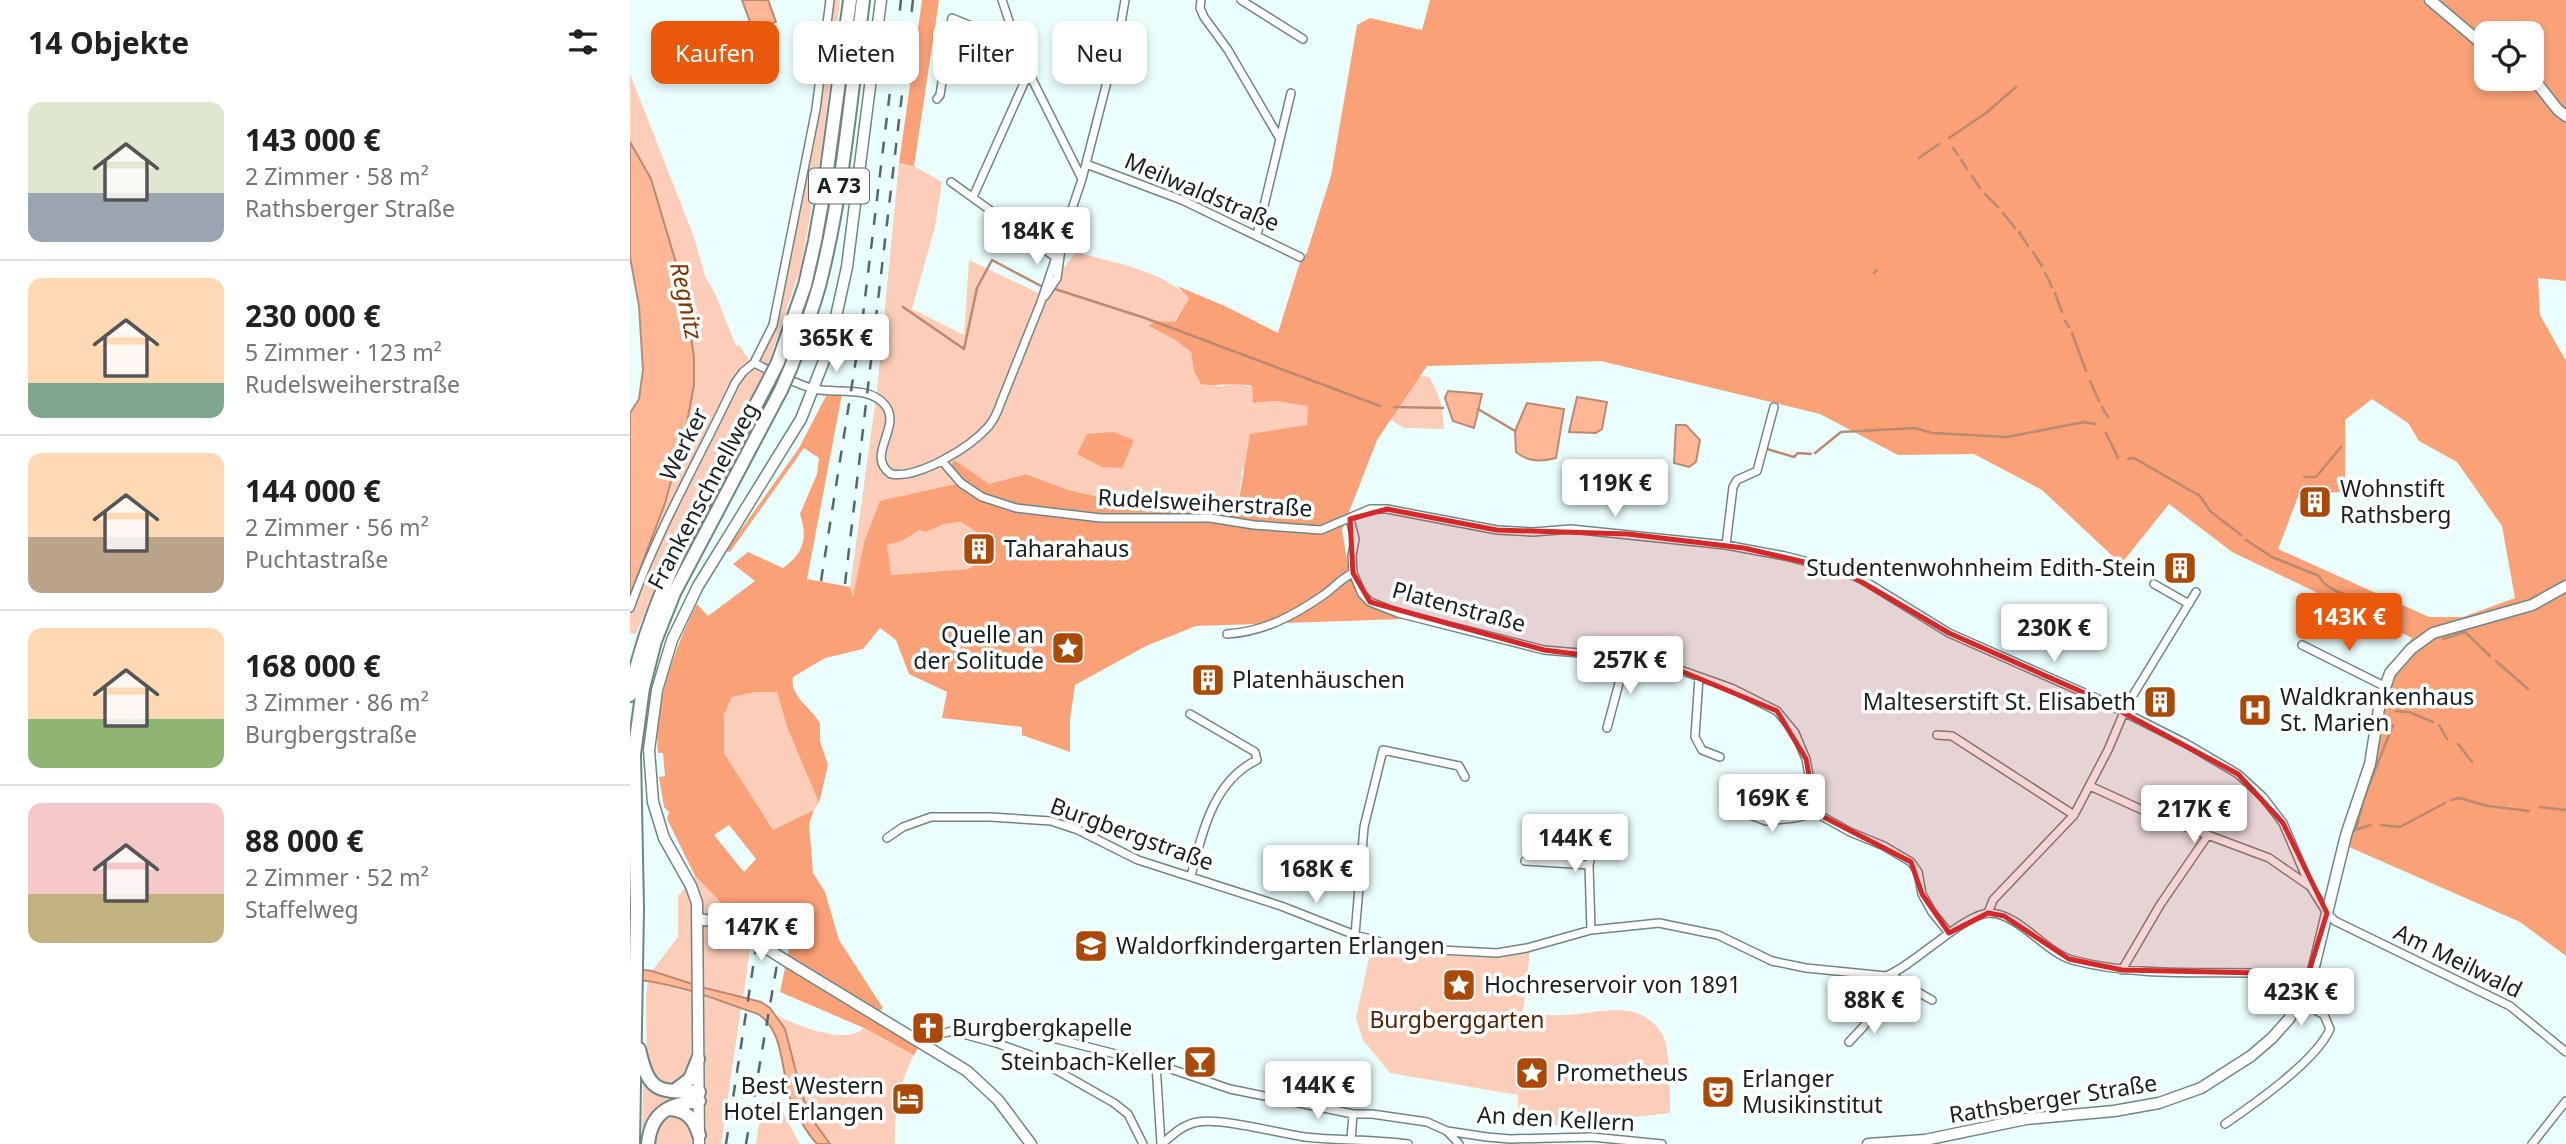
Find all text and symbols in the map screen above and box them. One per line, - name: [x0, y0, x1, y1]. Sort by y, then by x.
- chip: Kaufen: [651, 21, 779, 84]
- chip: Mieten: [793, 21, 919, 84]
- chip: Filter: [933, 21, 1038, 84]
- chip: Neu: [1052, 21, 1147, 84]
- map controls: [2474, 21, 2544, 91]
- button: locate: [2474, 21, 2544, 91]
- text: 14 Objekte: [28, 22, 189, 63]
- icon: filters: [564, 23, 602, 61]
- text: 143 000 €: [245, 119, 381, 160]
- icon: home: [84, 130, 168, 214]
- street label: Meilwaldstraße: [1120, 144, 1285, 238]
- text: 2 Zimmer · 58 m²: [245, 160, 429, 192]
- road number: A 73: [809, 168, 869, 204]
- text: Rathsberger Straße: [245, 192, 455, 224]
- pin: 184K €: [980, 208, 1094, 267]
- text: 184K €: [1000, 214, 1074, 246]
- water label: Regnitz: [663, 259, 712, 343]
- text: 230 000 €: [245, 295, 381, 336]
- icon: home: [84, 306, 168, 390]
- pin: 365K €: [779, 314, 893, 374]
- text: 365K €: [799, 321, 873, 353]
- text: 5 Zimmer · 123 m²: [245, 336, 442, 368]
- text: Rudelsweiherstraße: [245, 368, 460, 400]
- street label: Frankenschnellweg: [639, 396, 765, 595]
- street label: Werker: [651, 401, 715, 486]
- pin: 119K €: [1558, 460, 1672, 519]
- text: 119K €: [1578, 466, 1652, 498]
- text: 144 000 €: [245, 470, 381, 511]
- place label: Wohnstift Rathsberg: [2340, 472, 2451, 530]
- street label: Rudelsweiherstraße: [1097, 480, 1313, 524]
- icon: home: [84, 481, 168, 565]
- building icon: Wohnstift Rathsberg: [2296, 483, 2334, 521]
- text: 2 Zimmer · 56 m²: [245, 511, 429, 543]
- building icon: Taharahaus: [960, 530, 998, 568]
- place label: Taharahaus: [1004, 532, 1129, 564]
- text: Puchtastraße: [245, 543, 388, 575]
- building icon: Studentenwohnheim Edith-Stein: [2161, 549, 2199, 587]
- place label: Studentenwohnheim Edith-Stein: [1806, 551, 2156, 583]
- street label: Platenstraße: [1389, 573, 1530, 639]
- pin: 143K €: [2292, 594, 2406, 653]
- text: 143K €: [2312, 600, 2386, 632]
- pin: 230K €: [1997, 604, 2111, 664]
- text: 230K €: [2017, 611, 2091, 643]
- place label: Quelle an der Solitude: [913, 618, 1044, 676]
- place icon: Quelle an der Solitude: [1049, 629, 1087, 667]
- pin: 257K €: [1573, 636, 1687, 696]
- text: 257K €: [1593, 643, 1667, 675]
- text: 168 000 €: [245, 645, 381, 686]
- icon: home: [84, 656, 168, 740]
- building icon: Platenhäuschen: [1189, 661, 1227, 699]
- place label: Platenhäuschen: [1232, 663, 1405, 695]
- place label: Waldkrankenhaus St. Marien: [2280, 680, 2474, 738]
- building icon: Malteserstift St. Elisabeth: [2141, 683, 2179, 721]
- place label: Malteserstift St. Elisabeth: [1863, 685, 2136, 717]
- text: 3 Zimmer · 86 m²: [245, 686, 429, 718]
- hospital icon: Waldkrankenhaus St. Marien: [2236, 691, 2274, 729]
- text: Burgbergstraße: [245, 718, 417, 750]
- pin: 169K €: [1715, 774, 1829, 834]
- text: 169K €: [1735, 781, 1809, 813]
- pin: 217K €: [2137, 786, 2251, 845]
- street label: Burgbergstraße: [1046, 789, 1219, 877]
- text: 217K €: [2157, 792, 2231, 824]
- pin: 144K €: [1518, 814, 1632, 874]
- text: 88 000 €: [245, 820, 364, 861]
- text: 144K €: [1538, 821, 1612, 853]
- icon: home: [84, 831, 168, 915]
- pin: 168K €: [1259, 846, 1373, 905]
- text: 168K €: [1279, 852, 1353, 884]
- text: 2 Zimmer · 52 m²: [245, 861, 429, 893]
- text: Staffelweg: [245, 893, 359, 925]
- pin: 147K €: [704, 904, 818, 963]
- text: 147K €: [724, 910, 798, 942]
- street label: Am Meilwald: [2389, 915, 2528, 1005]
- school or university icon: Waldorfkindergarten Erlangen: [1072, 927, 1110, 965]
- place label: Waldorfkindergarten Erlangen: [1116, 929, 1445, 961]
- place icon: Hochreservoir von 1891: [1440, 966, 1478, 1004]
- place label: Hochreservoir von 1891: [1484, 968, 1741, 1000]
- pin: 423K €: [2244, 968, 2358, 1028]
- text: 423K €: [2264, 975, 2338, 1007]
- pin: 88K €: [1825, 976, 1923, 1036]
- text: 88K €: [1844, 983, 1904, 1015]
- park label: Burgberggarten: [1369, 1003, 1545, 1035]
- church icon: Burgbergkapelle: [909, 1009, 947, 1047]
- place label: Burgbergkapelle: [952, 1011, 1132, 1043]
- bar icon: Steinbach-Keller: [1181, 1043, 1219, 1081]
- place label: Steinbach-Keller: [1001, 1045, 1176, 1077]
- place icon: Prometheus: [1513, 1054, 1551, 1092]
- place label: Prometheus: [1556, 1056, 1688, 1088]
- pin: 144K €: [1261, 1062, 1375, 1121]
- place label: Erlanger Musikinstitut: [1742, 1062, 1883, 1120]
- street label: Rathsberger Straße: [1947, 1066, 2159, 1130]
- text: 144K €: [1281, 1068, 1355, 1100]
- place label: Best Western Hotel Erlangen: [723, 1069, 884, 1127]
- theatre icon: Erlanger Musikinstitut: [1699, 1073, 1737, 1111]
- hotel icon: Best Western Hotel Erlangen: [889, 1080, 927, 1118]
- street label: An den Kellern: [1476, 1098, 1636, 1138]

